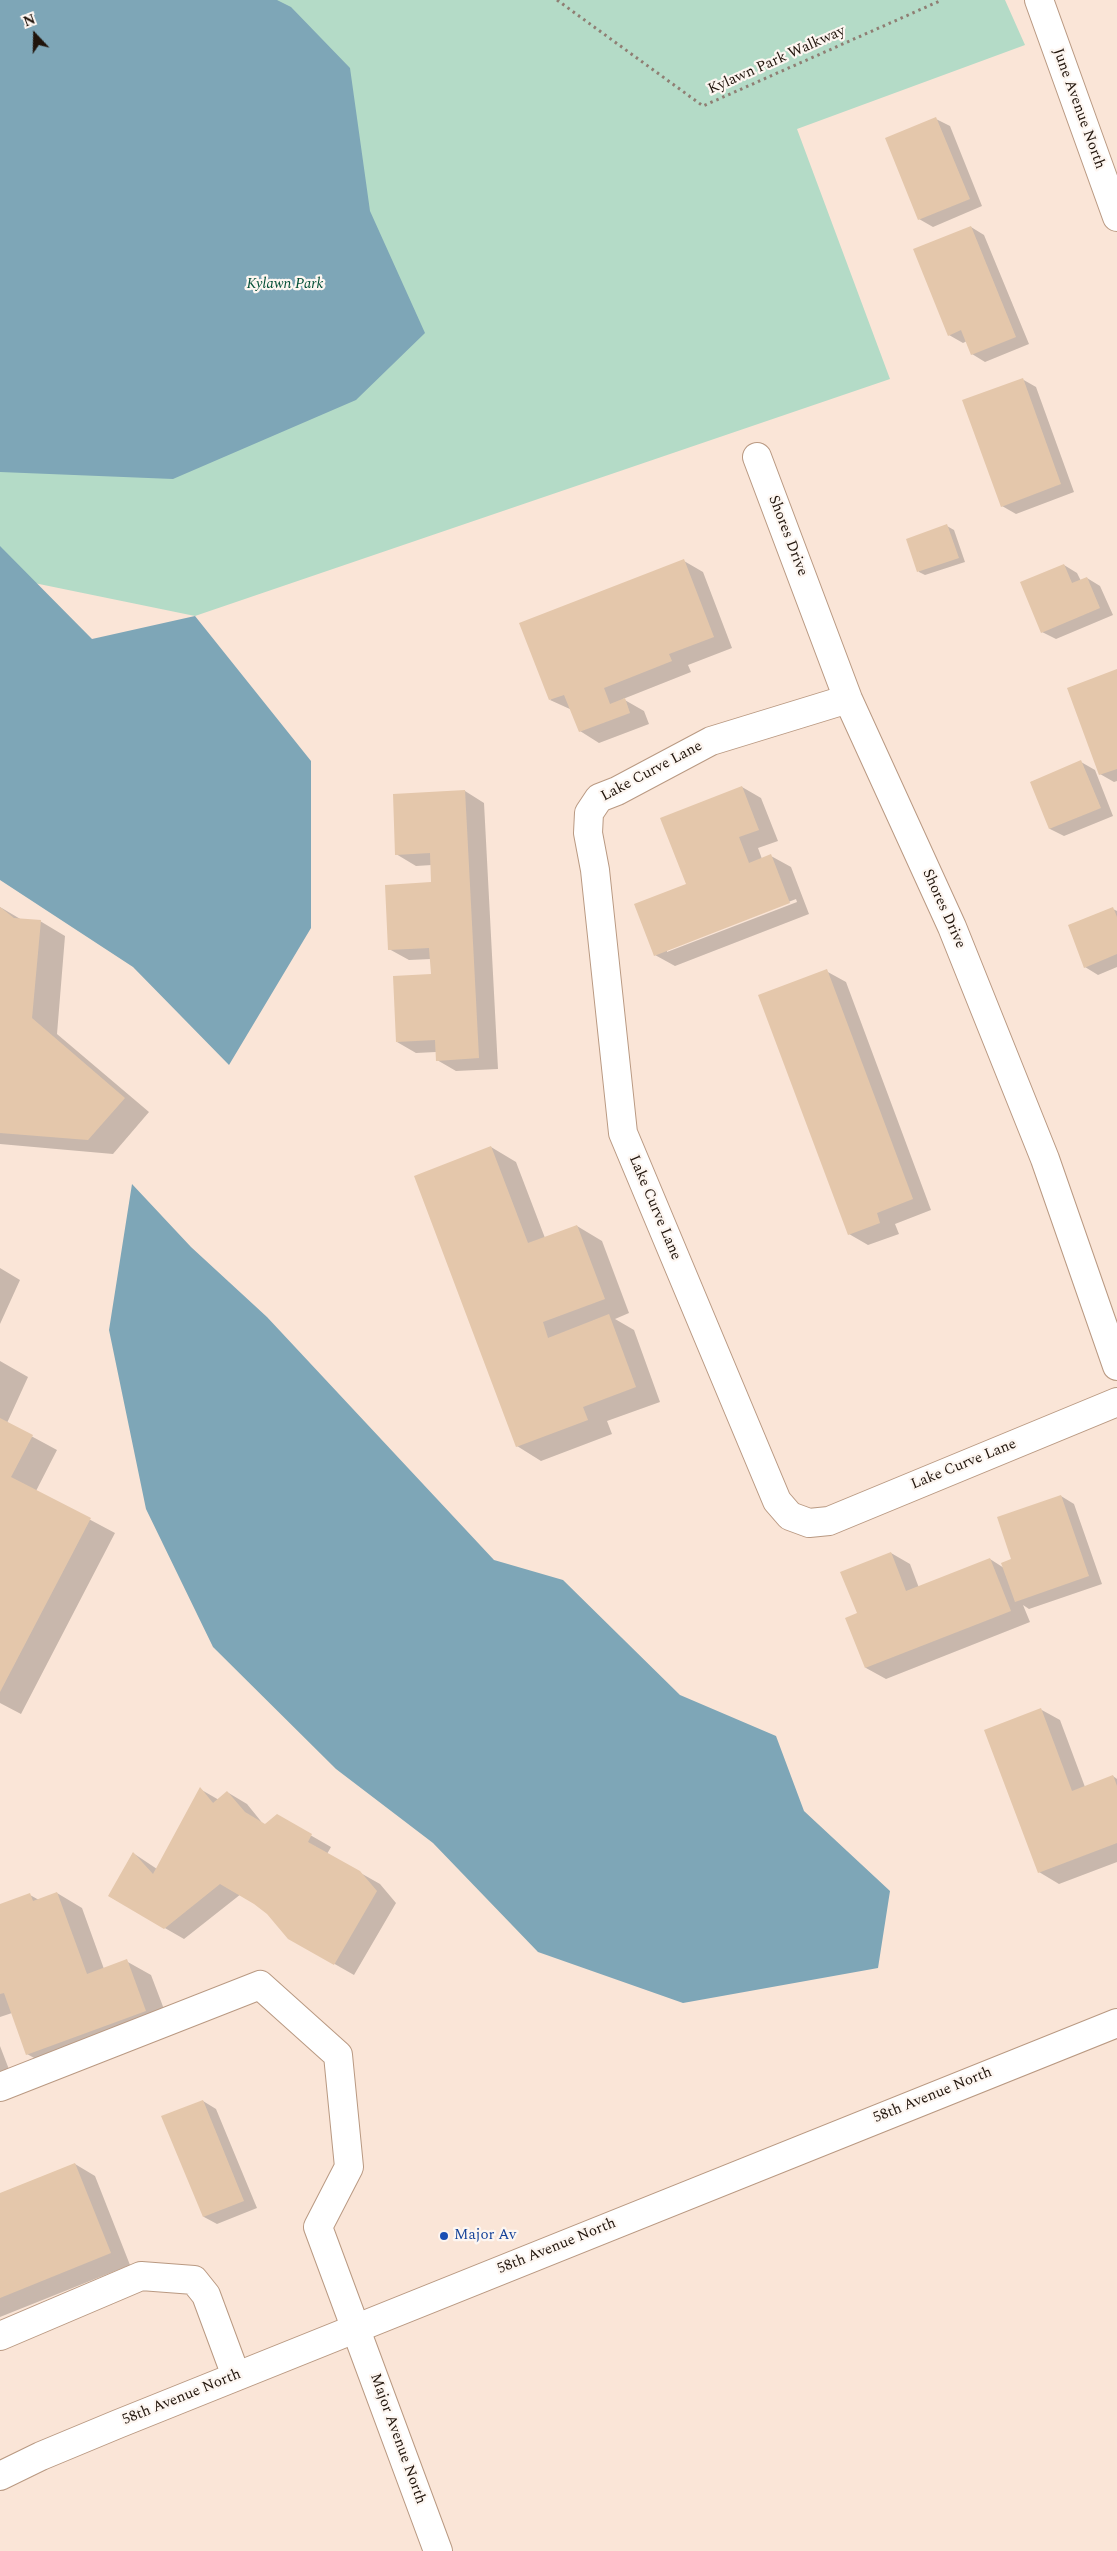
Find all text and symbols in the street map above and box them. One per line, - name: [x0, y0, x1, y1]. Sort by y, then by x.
- text: N: [20, 9, 39, 32]
- north arrow: [10, 10, 60, 60]
- street label: Kylawn Park Walkway: [706, 23, 848, 99]
- street label: June Avenue North: [1048, 46, 1108, 172]
- park label: Kylawn Park: [246, 276, 324, 294]
- street label: Shores Drive: [763, 493, 811, 579]
- street label: Lake Curve Lane: [598, 738, 706, 806]
- street label: Shores Drive: [917, 867, 969, 951]
- street label: Lake Curve Lane: [624, 1153, 684, 1263]
- street label: Lake Curve Lane: [909, 1436, 1019, 1494]
- street label: 58th Avenue North: [871, 2064, 995, 2128]
- street label: 58th Avenue North: [495, 2215, 619, 2279]
- place label: Major Av: [454, 2227, 516, 2245]
- marker: Major Av: [438, 2230, 450, 2242]
- street label: 58th Avenue North: [120, 2366, 244, 2430]
- street label: Major Avenue North: [365, 2371, 429, 2507]

